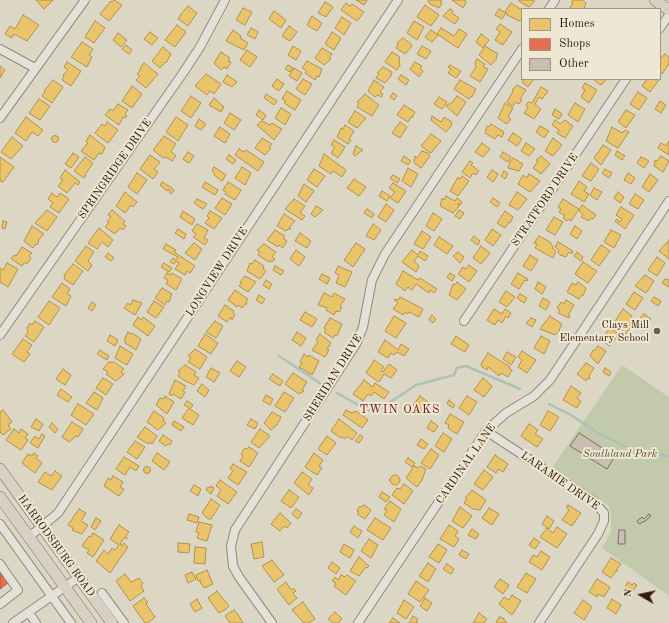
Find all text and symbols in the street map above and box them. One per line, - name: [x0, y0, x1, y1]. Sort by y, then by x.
- legend: [521, 8, 661, 80]
- text: Homes: [559, 18, 595, 30]
- text: Shops: [559, 38, 590, 50]
- text: Other: [559, 58, 589, 70]
- street label: SPRINGRIDGE DRIVE: [75, 116, 155, 222]
- street label: STRATFORD DRIVE: [509, 151, 581, 249]
- street label: LONGVIEW DRIVE: [183, 225, 251, 319]
- place label: Clays Mill Elementary School: [559, 318, 649, 344]
- marker: Clays Mill Elementary School: [652, 326, 662, 336]
- street label: SHERIDAN DRIVE: [301, 332, 365, 424]
- district label: TWIN OAKS: [359, 403, 441, 417]
- street label: CARDINAL LANE: [433, 421, 499, 507]
- park label: Southland Park: [583, 447, 657, 461]
- street label: LARAMIE DRIVE: [518, 449, 602, 513]
- street label: HARRODSBURG ROAD: [15, 493, 97, 599]
- north arrow: [621, 575, 661, 615]
- text: N: [623, 588, 635, 598]

